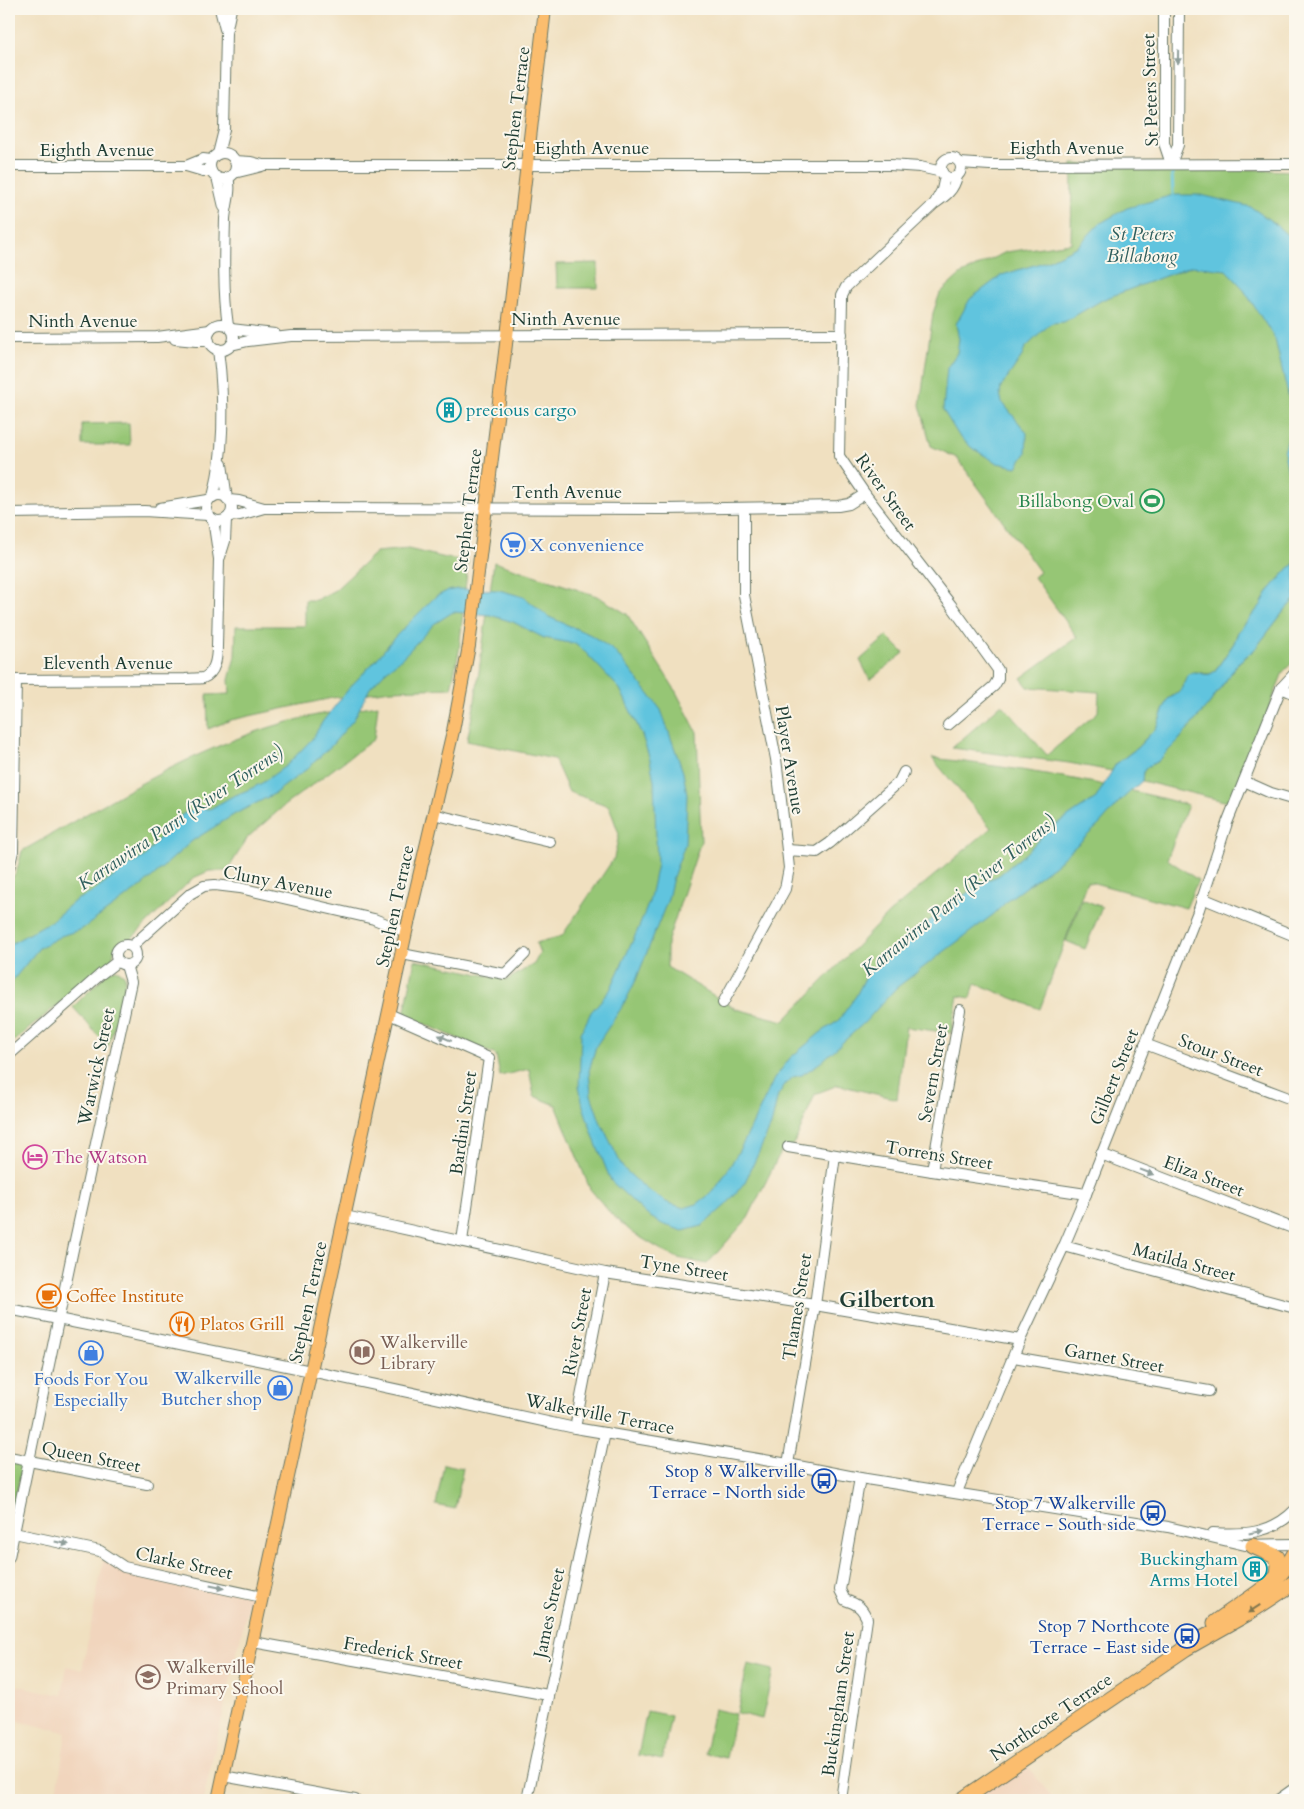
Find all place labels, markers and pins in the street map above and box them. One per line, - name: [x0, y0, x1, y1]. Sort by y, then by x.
- building icon: precious cargo: [436, 397, 462, 423]
- place label: precious cargo: [466, 398, 577, 423]
- sports icon: Billabong Oval: [1139, 488, 1165, 514]
- place label: Billabong Oval: [1018, 489, 1134, 514]
- supermarket icon: X convenience: [500, 532, 526, 558]
- place label: X convenience: [530, 533, 645, 558]
- hotel icon: The Watson: [22, 1144, 48, 1170]
- place label: The Watson: [52, 1145, 148, 1170]
- cafe icon: Coffee Institute: [36, 1283, 62, 1309]
- place label: Coffee Institute: [66, 1284, 184, 1309]
- restaurant icon: Platos Grill: [169, 1311, 195, 1337]
- place label: Platos Grill: [200, 1312, 285, 1337]
- place label: Walkerville Library: [379, 1330, 468, 1376]
- library icon: Walkerville Library: [349, 1339, 375, 1365]
- shop icon: Foods For You Especially: [78, 1340, 104, 1366]
- place label: Walkerville Butcher shop: [161, 1366, 262, 1412]
- place label: Foods For You Especially: [34, 1367, 148, 1413]
- shop icon: Walkerville Butcher shop: [267, 1375, 293, 1401]
- place label: Stop 8 Walkerville Terrace - North side: [649, 1459, 806, 1505]
- bus stop icon: Stop 8 Walkerville Terrace - North side: [811, 1468, 837, 1494]
- place label: Stop 7 Walkerville Terrace - South side: [982, 1491, 1136, 1537]
- bus stop icon: Stop 7 Walkerville Terrace - South side: [1140, 1500, 1166, 1526]
- place label: Buckingham Arms Hotel: [1140, 1547, 1239, 1593]
- building icon: Buckingham Arms Hotel: [1242, 1556, 1268, 1582]
- place label: Stop 7 Northcote Terrace - East side: [1029, 1614, 1170, 1660]
- bus stop icon: Stop 7 Northcote Terrace - East side: [1174, 1623, 1200, 1649]
- place label: Walkerville Primary School: [165, 1655, 284, 1701]
- school or university icon: Walkerville Primary School: [135, 1664, 161, 1690]

